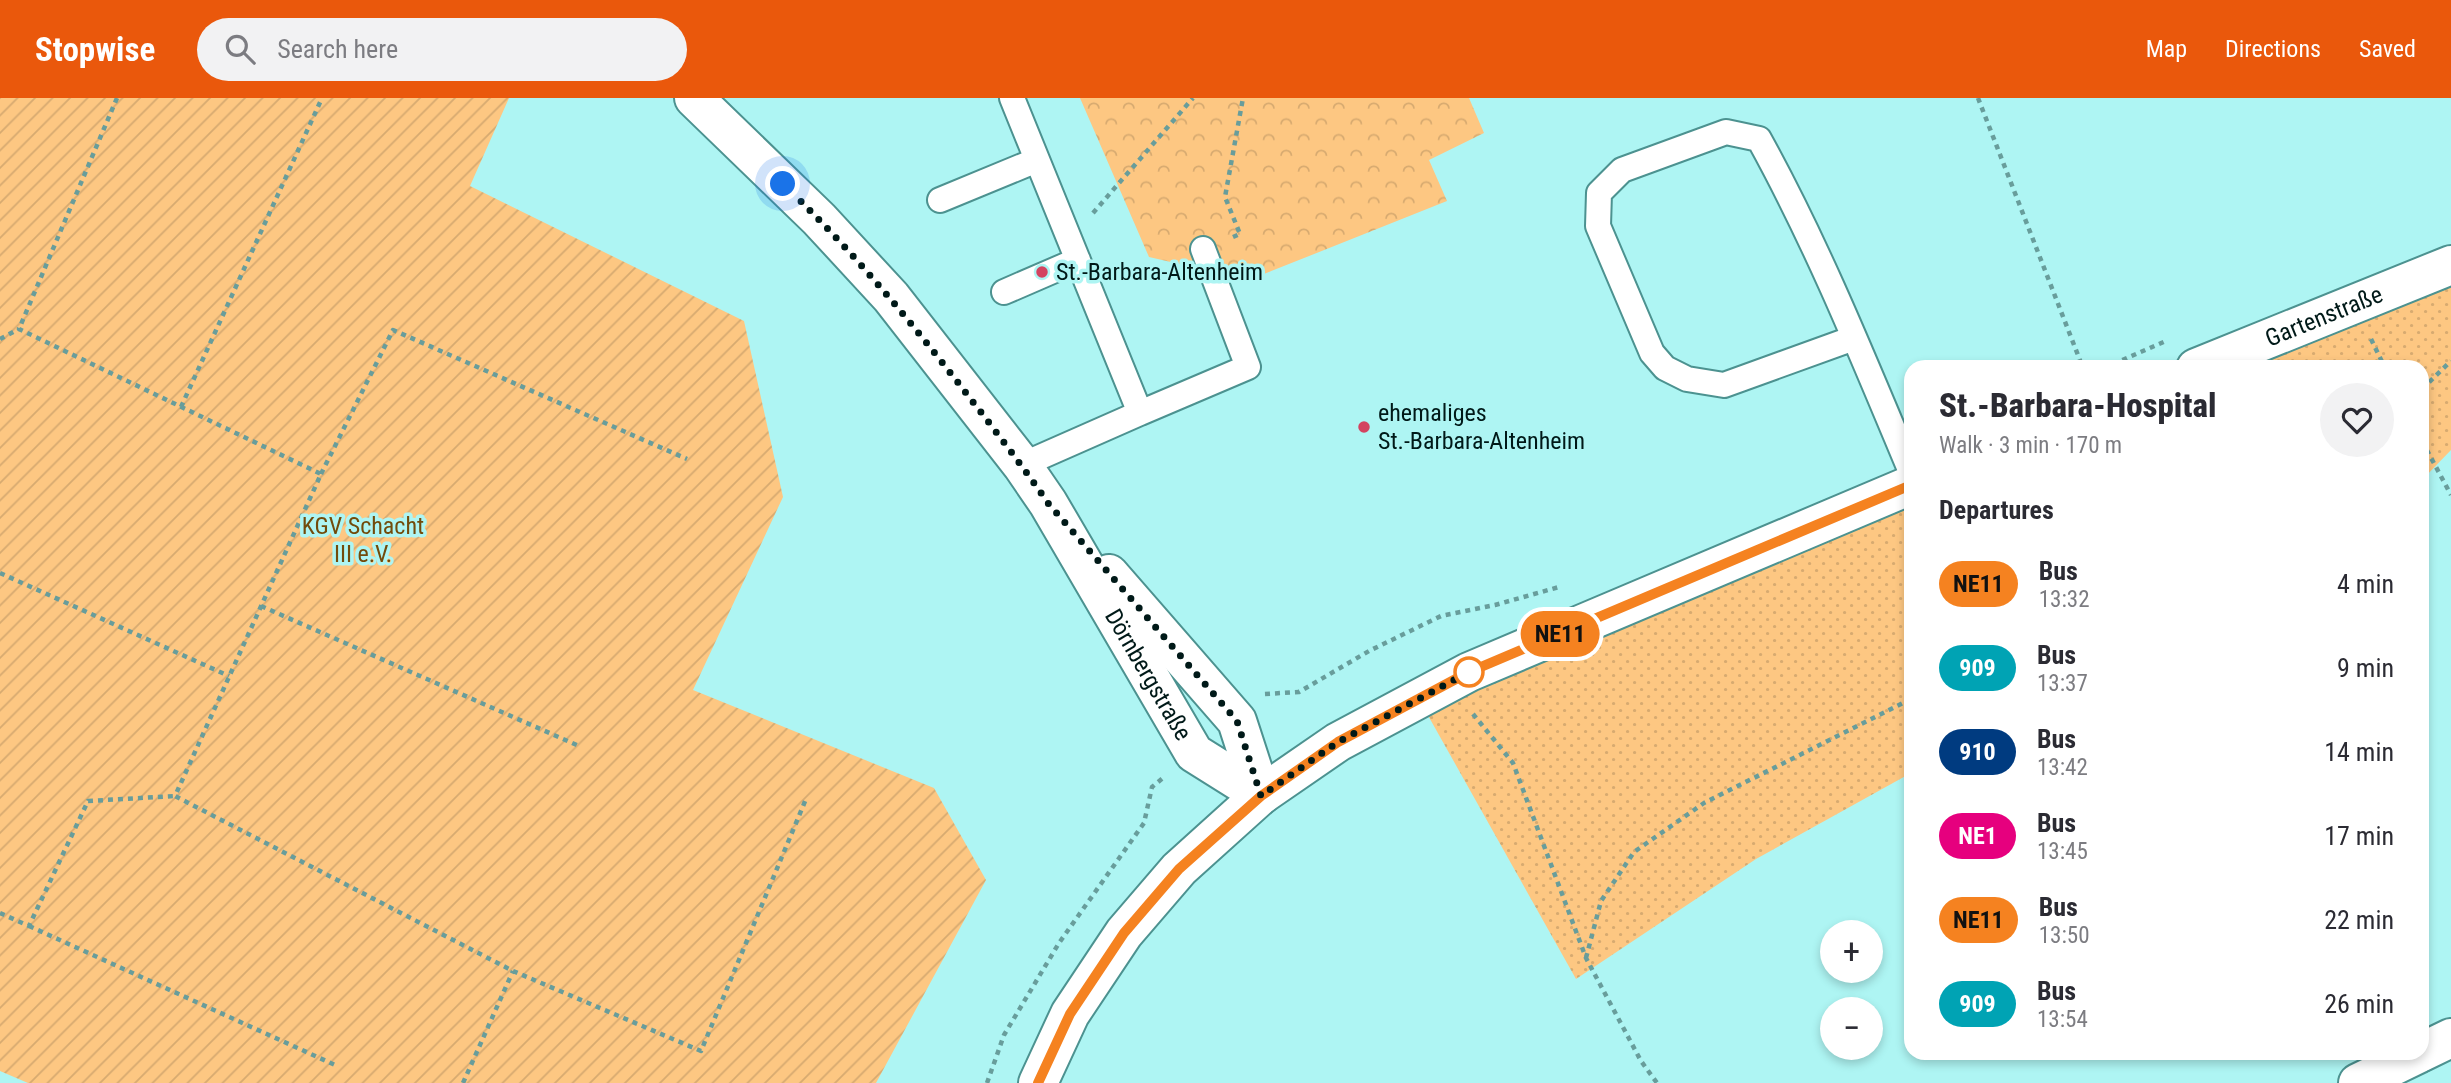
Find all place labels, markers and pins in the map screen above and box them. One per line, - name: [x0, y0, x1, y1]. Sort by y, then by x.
- place label: St.-Barbara-Altenheim: [1056, 258, 1263, 286]
- marker: St.-Barbara-Altenheim: [1034, 264, 1050, 280]
- place label: ehemaliges St.-Barbara-Altenheim: [1378, 399, 1585, 455]
- marker: ehemaliges St.-Barbara-Altenheim: [1356, 419, 1372, 435]
- unlabelled marker: [1454, 657, 1484, 687]

